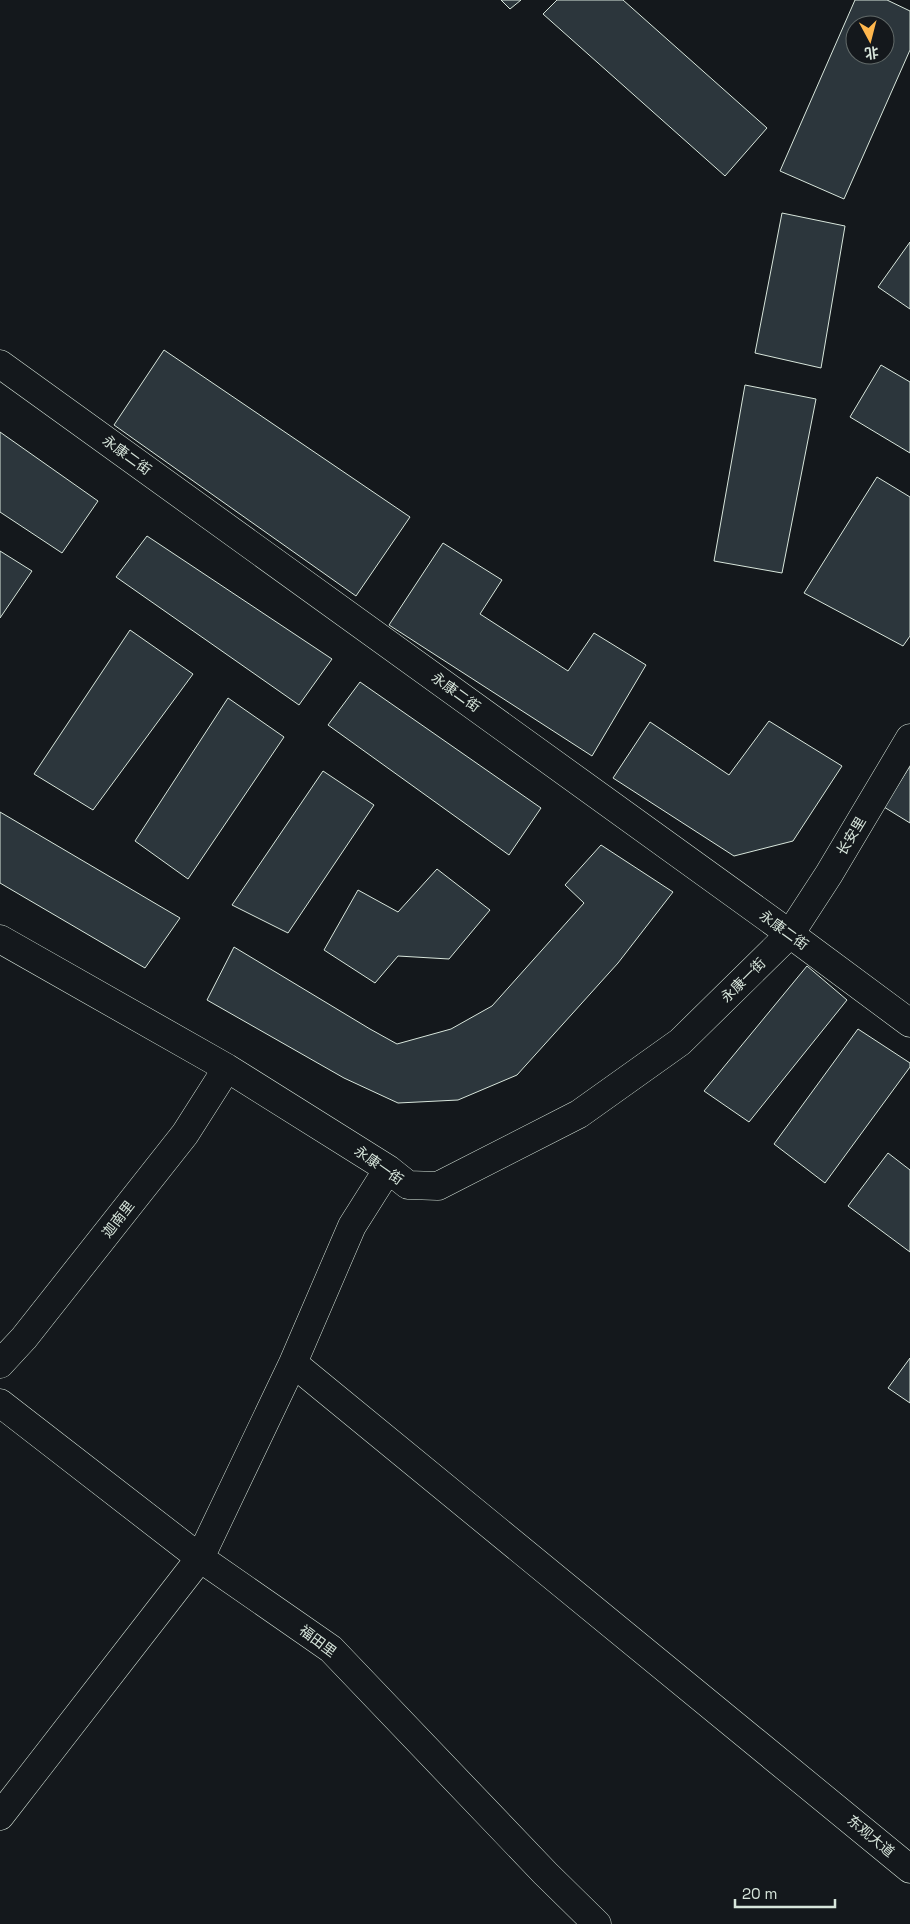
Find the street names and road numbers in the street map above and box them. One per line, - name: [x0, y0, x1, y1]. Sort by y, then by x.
- street label: 永康二街: [99, 431, 155, 479]
- street label: 永康二街: [428, 668, 484, 716]
- street label: 长安里: [832, 813, 870, 859]
- street label: 永康二街: [756, 906, 812, 954]
- street label: 永康一街: [717, 954, 769, 1006]
- street label: 永康一街: [351, 1142, 407, 1188]
- street label: 迦南里: [98, 1197, 138, 1241]
- street label: 福田里: [296, 1621, 340, 1661]
- street label: 东观大道: [844, 1811, 898, 1861]

